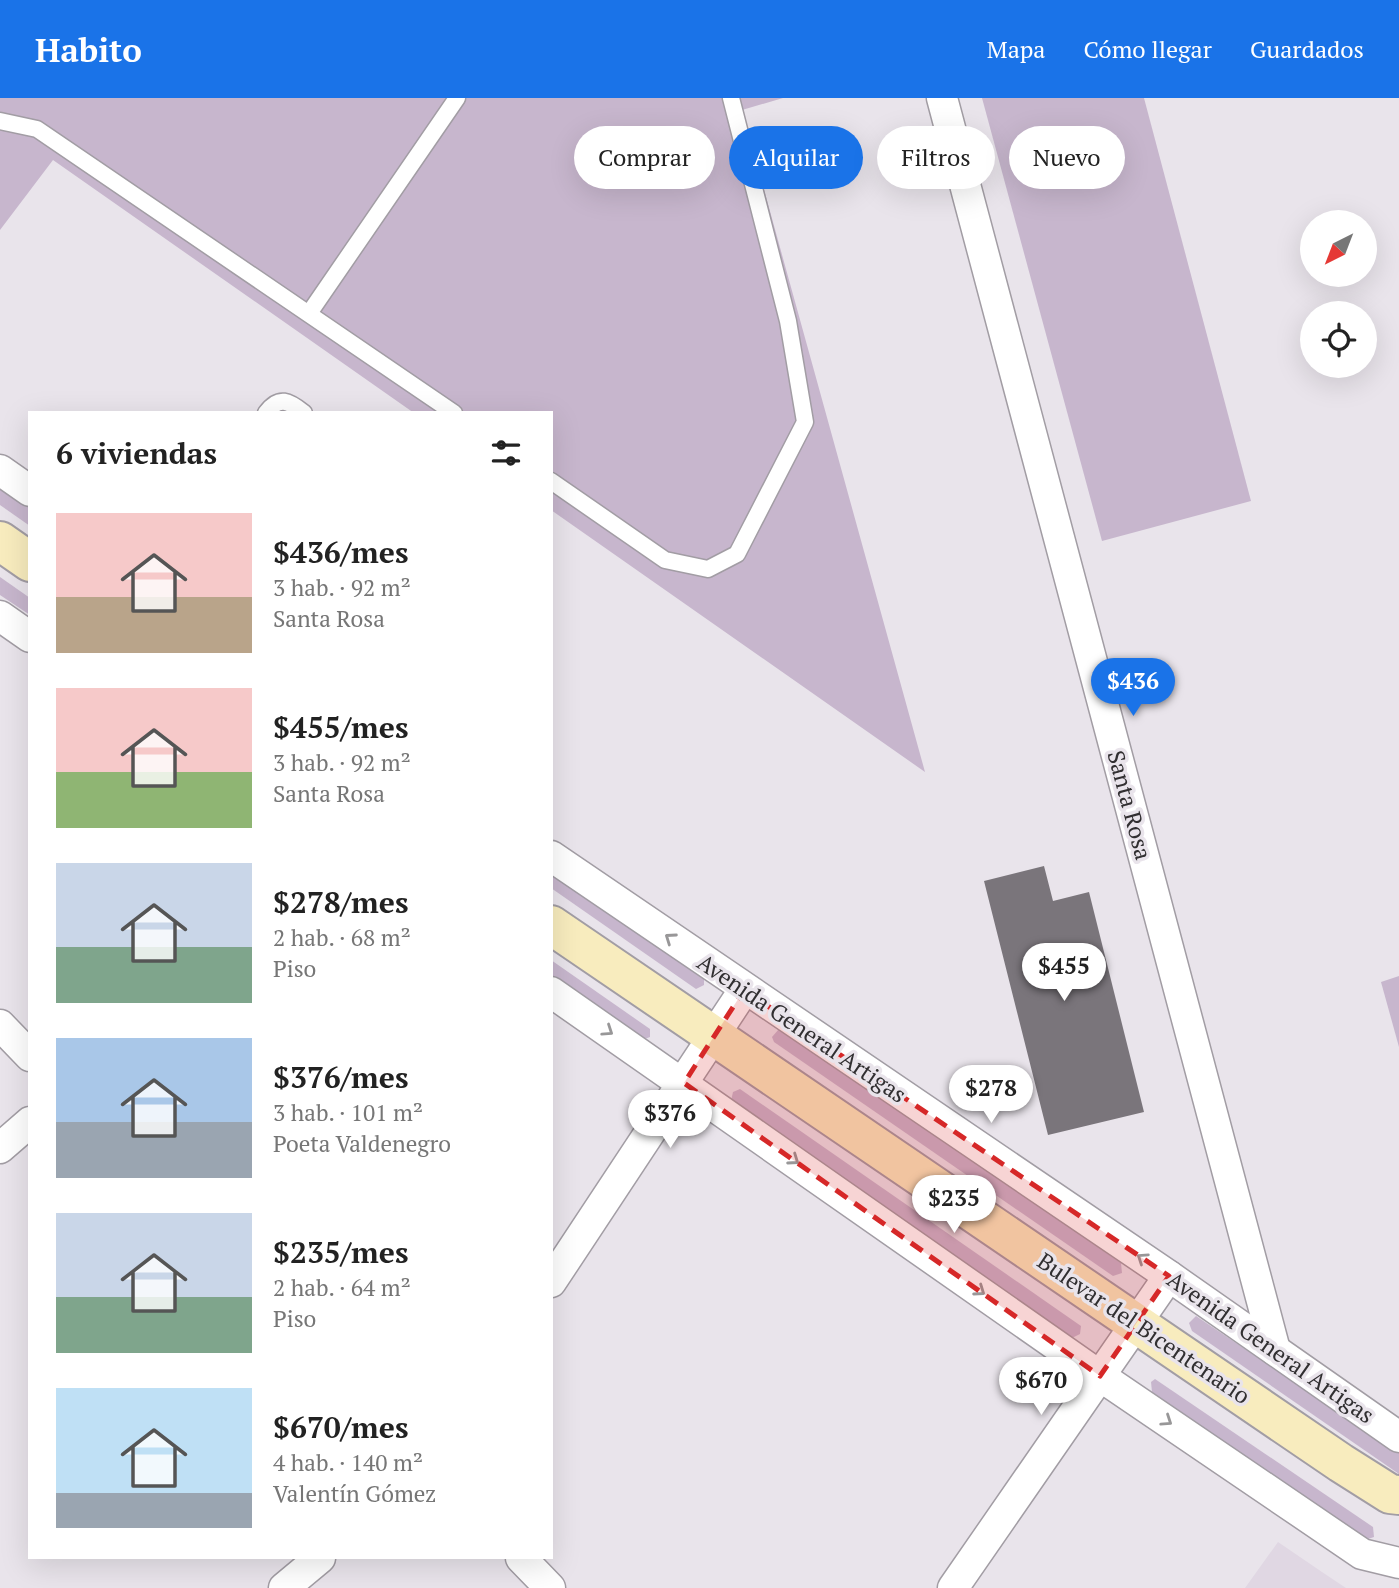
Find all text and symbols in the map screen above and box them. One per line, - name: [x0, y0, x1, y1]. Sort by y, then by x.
- text: Habito: [35, 28, 142, 71]
- text: Mapa: [987, 33, 1045, 65]
- text: Cómo llegar: [1083, 33, 1212, 65]
- text: Guardados: [1250, 33, 1364, 65]
- chip: Comprar: [574, 126, 715, 189]
- chip: Alquilar: [729, 126, 863, 189]
- chip: Filtros: [877, 126, 995, 189]
- chip: Nuevo: [1009, 126, 1125, 189]
- north arrow: [1300, 210, 1377, 287]
- map controls: [1300, 210, 1377, 378]
- button: locate: [1300, 301, 1377, 378]
- text: 6 viviendas: [56, 433, 217, 473]
- icon: filters: [487, 434, 525, 472]
- text: $436/mes: [273, 532, 409, 572]
- icon: home: [112, 541, 196, 625]
- text: 3 hab. · 92 m²: [273, 572, 411, 603]
- text: Santa Rosa: [273, 603, 385, 634]
- pin: $436: [1092, 658, 1174, 718]
- text: $436: [1107, 665, 1159, 696]
- text: $455/mes: [273, 707, 409, 747]
- icon: home: [112, 716, 196, 800]
- text: 3 hab. · 92 m²: [273, 747, 411, 778]
- street label: Santa Rosa: [1101, 747, 1160, 863]
- text: Santa Rosa: [273, 778, 385, 809]
- text: $278/mes: [273, 882, 409, 922]
- icon: home: [112, 891, 196, 975]
- text: 2 hab. · 68 m²: [273, 922, 411, 953]
- one-way arrow: [665, 934, 678, 946]
- pin: $455: [1023, 944, 1105, 1003]
- street label: Avenida General Artigas: [691, 946, 913, 1110]
- text: $455: [1038, 950, 1090, 981]
- text: Piso: [273, 953, 316, 984]
- one-way arrow: [600, 1022, 613, 1035]
- text: $376/mes: [273, 1057, 409, 1097]
- icon: home: [112, 1066, 196, 1150]
- pin: $278: [950, 1066, 1032, 1125]
- text: $278: [965, 1072, 1017, 1103]
- pin: $376: [629, 1090, 711, 1150]
- text: 3 hab. · 101 m²: [273, 1097, 423, 1128]
- text: $376: [644, 1097, 696, 1128]
- text: Poeta Valdenegro: [273, 1128, 451, 1159]
- one-way arrow: [786, 1152, 799, 1164]
- pin: $235: [913, 1176, 995, 1235]
- text: $235: [928, 1182, 980, 1213]
- text: $235/mes: [273, 1232, 409, 1272]
- icon: home: [112, 1241, 196, 1325]
- street label: Bulevar del Bicentenario: [1032, 1245, 1256, 1411]
- one-way arrow: [1137, 1254, 1150, 1266]
- street label: Avenida General Artigas: [1161, 1264, 1381, 1430]
- text: 2 hab. · 64 m²: [273, 1272, 411, 1303]
- one-way arrow: [972, 1283, 985, 1295]
- text: Piso: [273, 1303, 316, 1334]
- pin: $670: [1000, 1358, 1082, 1417]
- text: $670: [1015, 1364, 1067, 1395]
- text: $670/mes: [273, 1407, 409, 1447]
- one-way arrow: [1159, 1413, 1172, 1425]
- icon: home: [112, 1416, 196, 1500]
- text: 4 hab. · 140 m²: [273, 1447, 423, 1478]
- text: Valentín Gómez: [273, 1478, 436, 1509]

